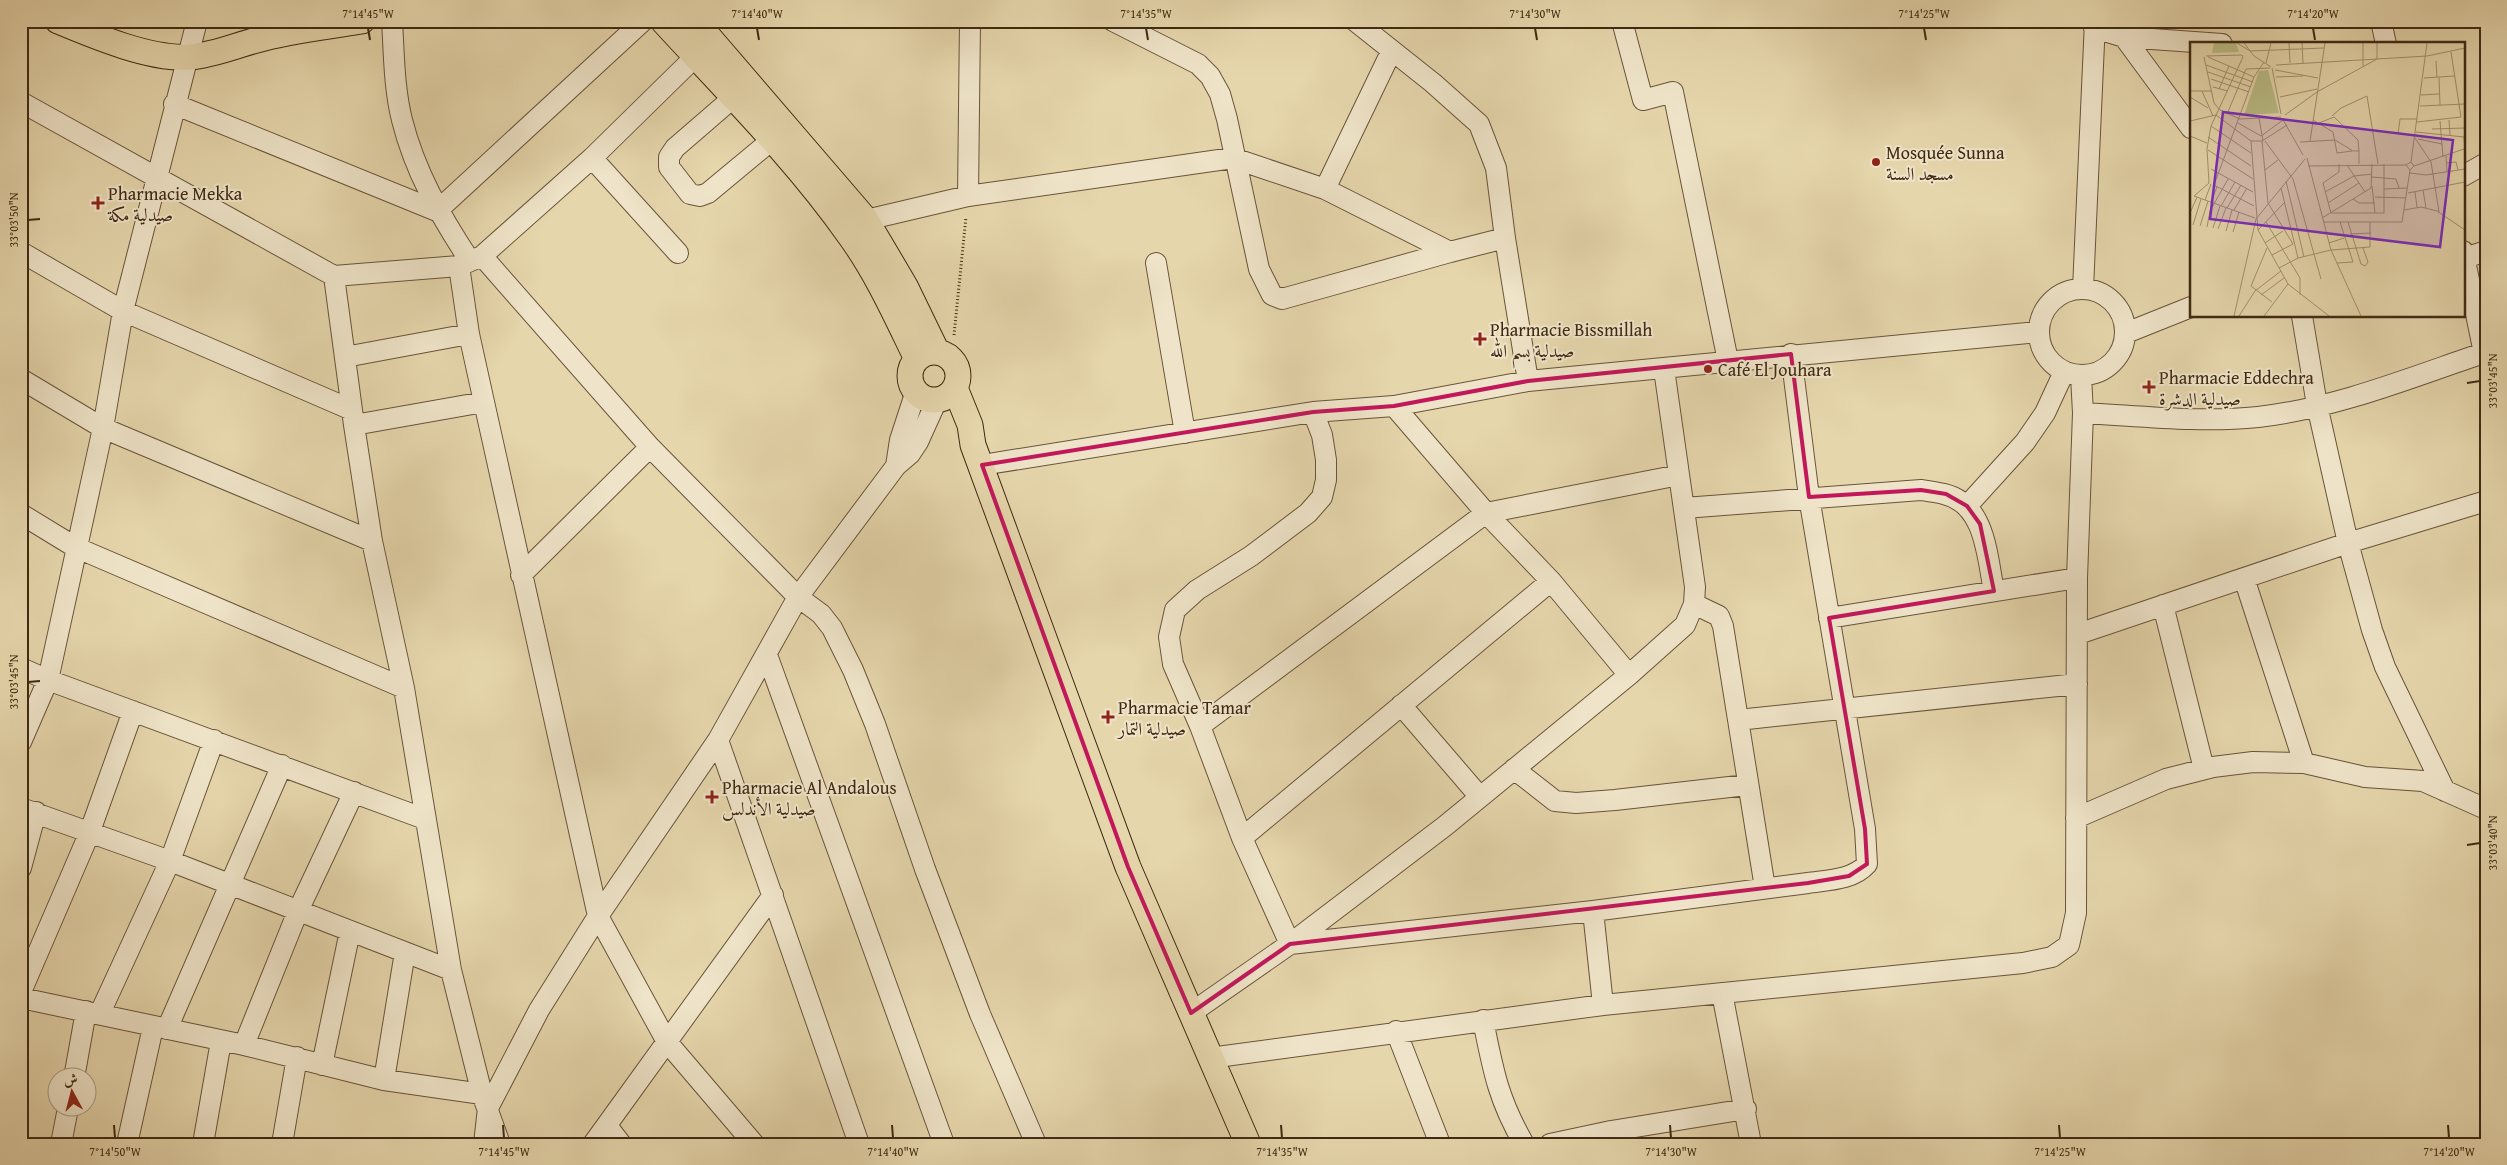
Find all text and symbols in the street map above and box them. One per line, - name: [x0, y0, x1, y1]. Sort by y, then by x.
- text: 7°14'45"W: [342, 5, 395, 22]
- text: 7°14'40"W: [731, 5, 784, 22]
- text: 7°14'35"W: [1120, 5, 1173, 22]
- text: 7°14'30"W: [1509, 5, 1562, 22]
- text: 7°14'25"W: [1898, 5, 1951, 22]
- text: 7°14'20"W: [2287, 5, 2340, 22]
- inset map: [2190, 42, 2464, 318]
- place label: Mosquée Sunna مسجد السنة: [1886, 139, 2005, 187]
- marker: Mosquée Sunna مسجد السنة: [1870, 156, 1882, 168]
- place label: Pharmacie Mekka صيدلية مكة: [107, 180, 243, 228]
- text: 33°03'50"N: [5, 192, 22, 248]
- marker: Pharmacie Mekka صيدلية مكة: [92, 197, 104, 209]
- place label: Pharmacie Bissmillah صيدلية بسم الله: [1490, 316, 1652, 369]
- marker: Pharmacie Bissmillah صيدلية بسم الله: [1474, 333, 1486, 345]
- text: 33°03'45"N: [2484, 353, 2501, 409]
- place label: Café El Jouhara: [1718, 356, 1832, 383]
- marker: Café El Jouhara: [1702, 363, 1714, 375]
- place label: Pharmacie Eddechra صيدلية الدشرة: [2159, 364, 2314, 412]
- marker: Pharmacie Eddechra صيدلية الدشرة: [2143, 381, 2155, 393]
- text: 33°03'45"N: [5, 654, 22, 710]
- place label: Pharmacie Tamar صيدلية التمار: [1116, 694, 1251, 742]
- marker: Pharmacie Tamar صيدلية التمار: [1102, 711, 1114, 723]
- place label: Pharmacie Al Andalous صيدلية الأندلس: [722, 774, 897, 822]
- marker: Pharmacie Al Andalous صيدلية الأندلس: [706, 791, 718, 803]
- text: 33°03'40"N: [2484, 815, 2501, 871]
- north arrow: [48, 1068, 98, 1118]
- text: ش: [62, 1068, 79, 1090]
- text: 7°14'50"W: [89, 1143, 142, 1160]
- text: 7°14'45"W: [478, 1143, 531, 1160]
- text: 7°14'40"W: [867, 1143, 920, 1160]
- text: 7°14'35"W: [1256, 1143, 1309, 1160]
- text: 7°14'30"W: [1645, 1143, 1698, 1160]
- text: 7°14'25"W: [2034, 1143, 2087, 1160]
- text: 7°14'20"W: [2423, 1143, 2476, 1160]

